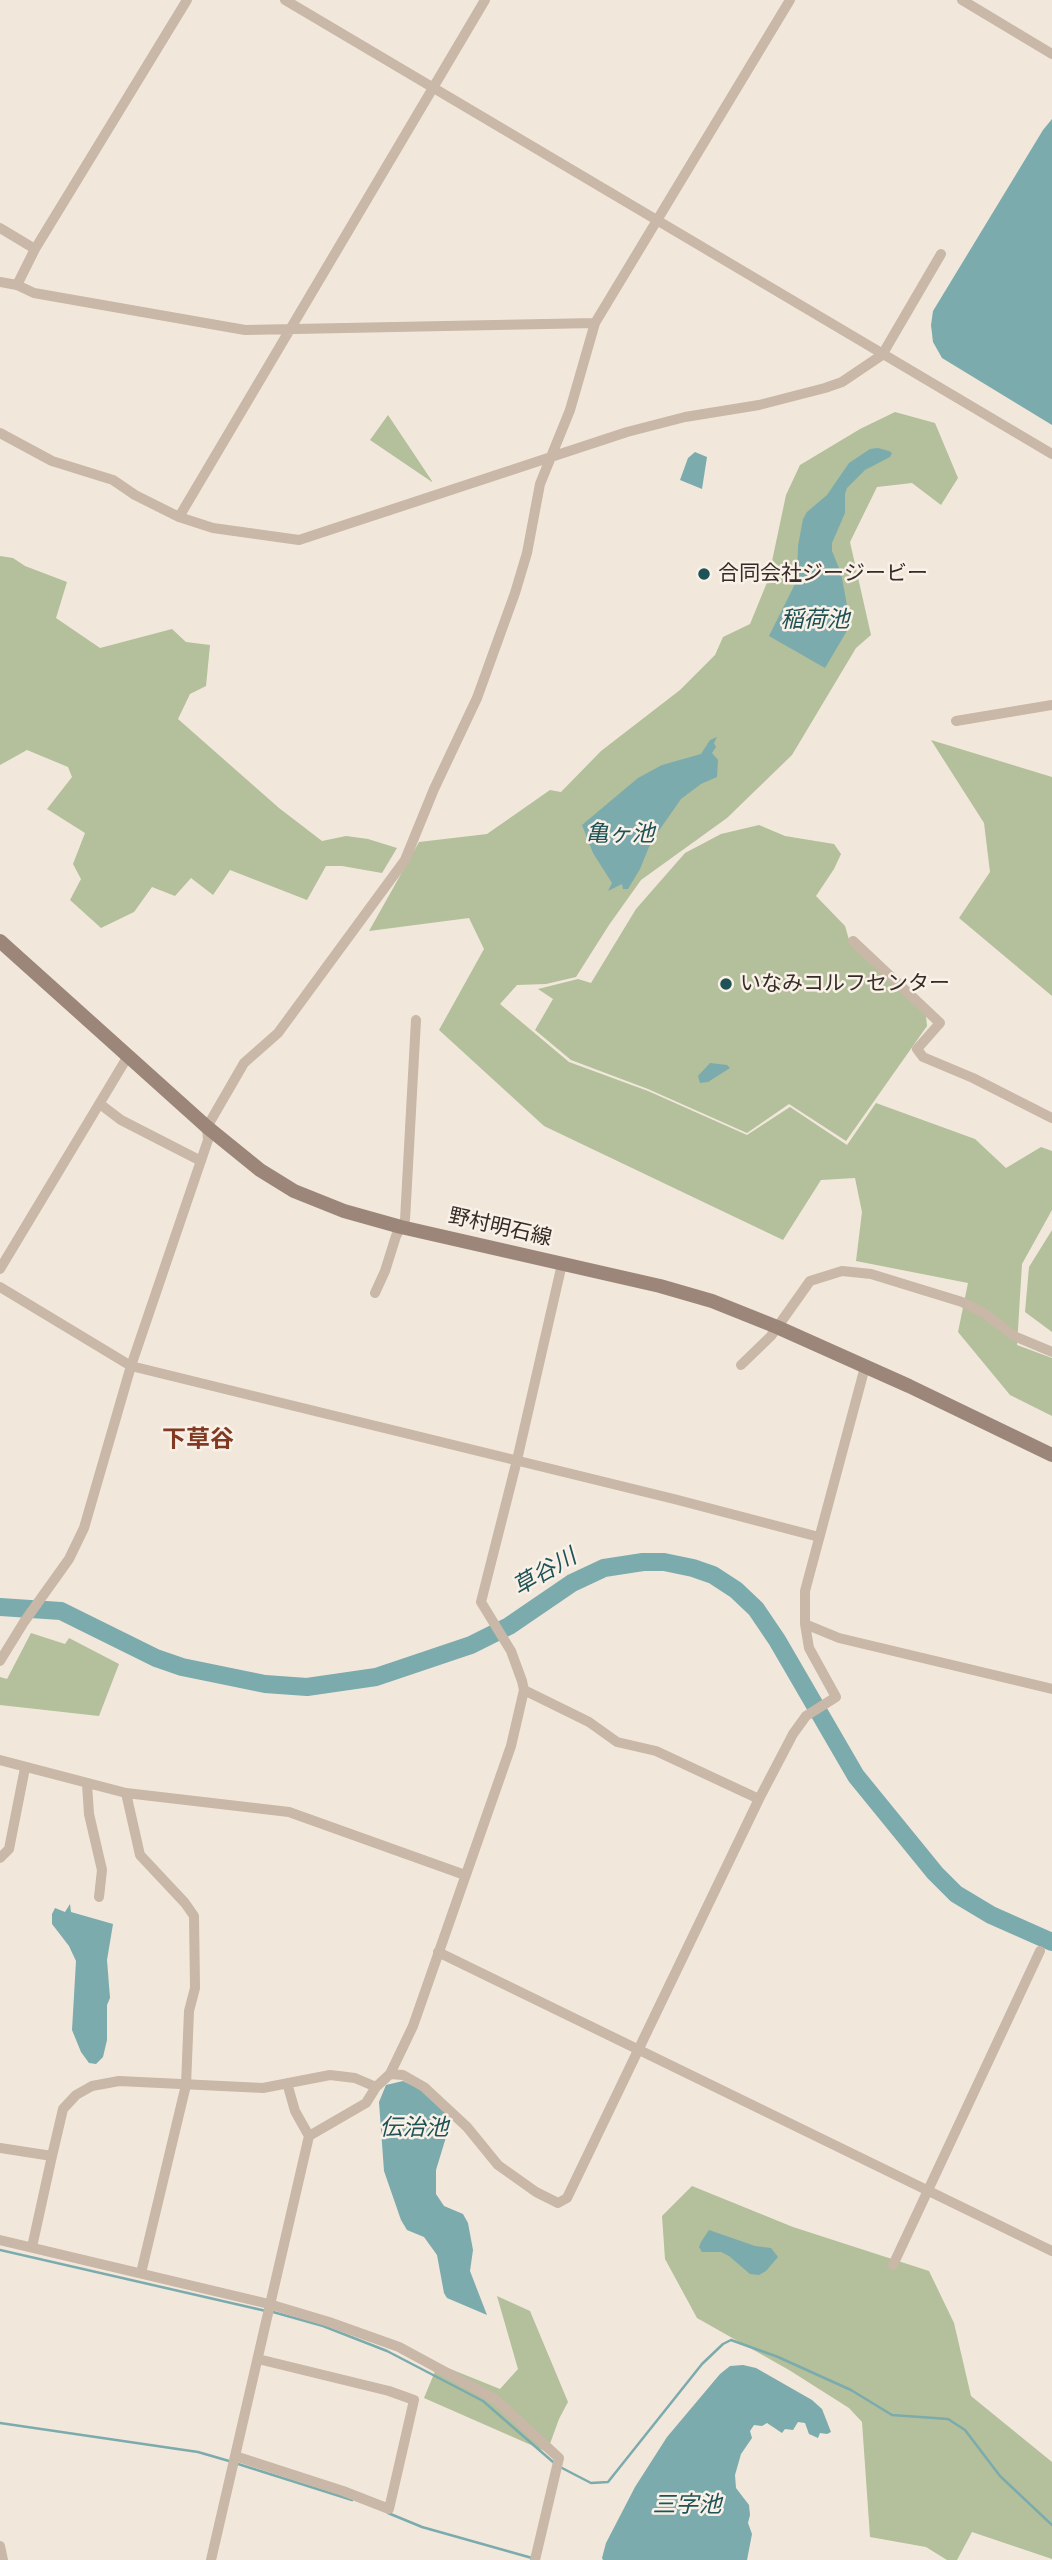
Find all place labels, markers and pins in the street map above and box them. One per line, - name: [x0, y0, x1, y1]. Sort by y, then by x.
- place label: 合同会社ジージービー: [718, 561, 928, 587]
- marker: 合同会社ジージービー: [696, 566, 712, 582]
- place label: いなみコルフセンター: [740, 971, 950, 997]
- marker: いなみコルフセンター: [718, 976, 734, 992]

